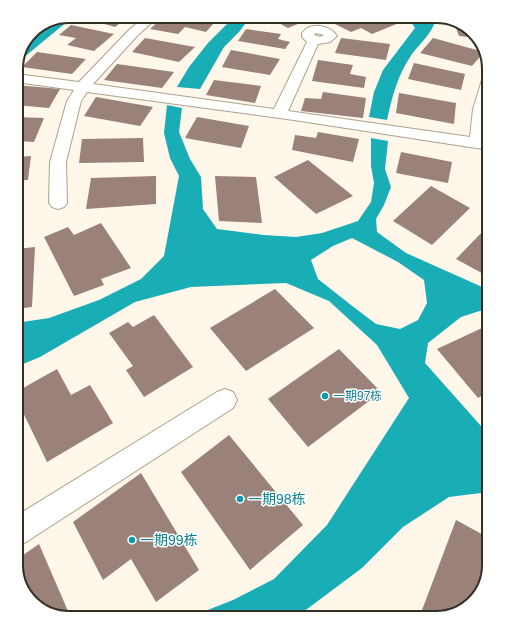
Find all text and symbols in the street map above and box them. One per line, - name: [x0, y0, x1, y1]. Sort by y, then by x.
- place label: 一期97栋: [333, 389, 382, 403]
- marker: 一期97栋: [320, 391, 330, 401]
- place label: 一期98栋: [248, 491, 306, 507]
- marker: 一期98栋: [235, 494, 245, 504]
- place label: 一期99栋: [140, 532, 198, 548]
- marker: 一期99栋: [127, 535, 137, 545]

